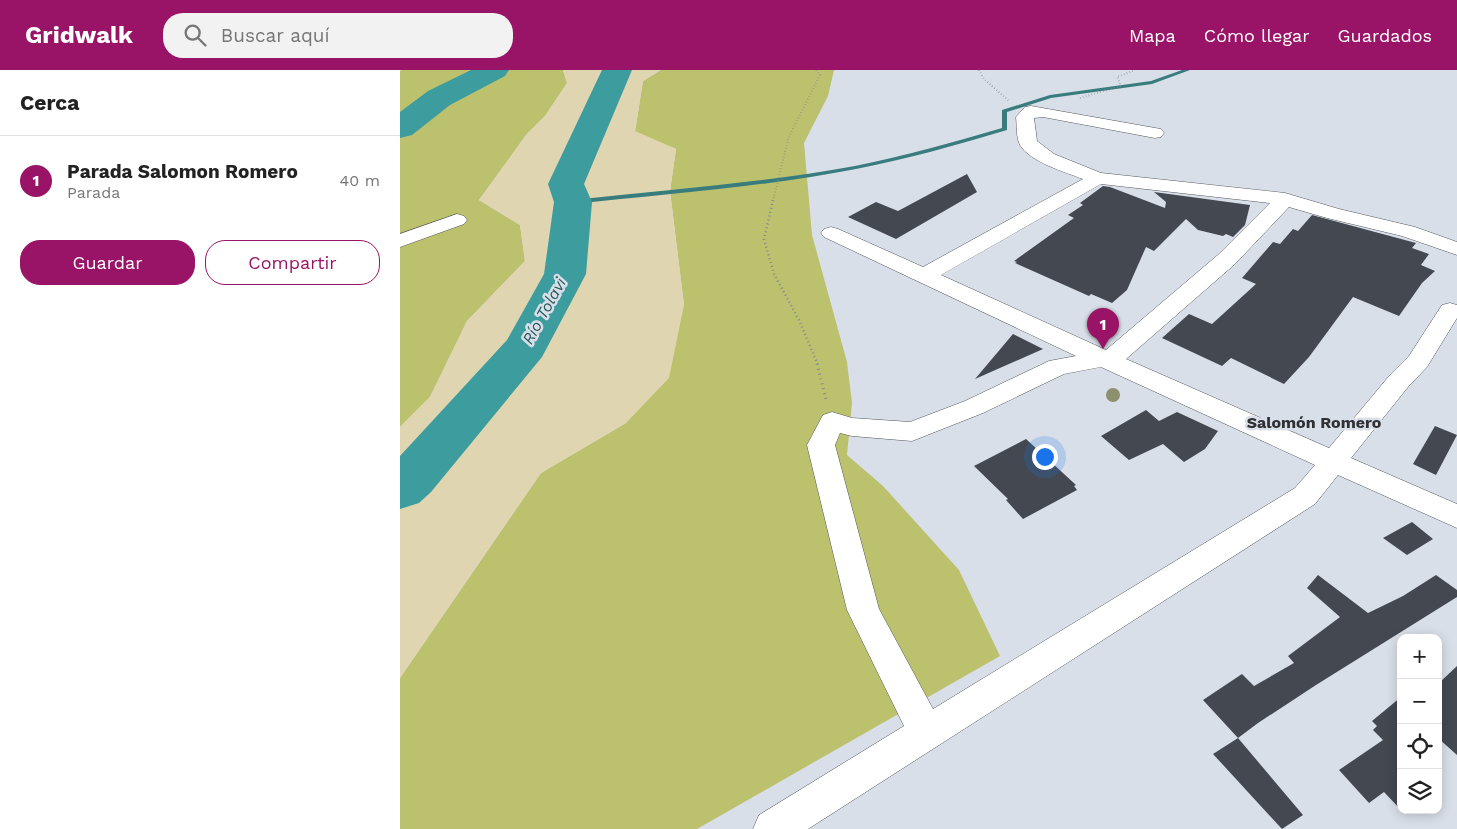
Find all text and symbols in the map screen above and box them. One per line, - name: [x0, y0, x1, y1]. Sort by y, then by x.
- search box: [163, 13, 513, 58]
- text: Gridwalk: [25, 21, 133, 49]
- icon: search: [181, 21, 209, 49]
- text: Buscar aquí: [221, 24, 330, 47]
- text: Mapa: [1129, 25, 1176, 46]
- text: Cómo llegar: [1204, 25, 1310, 46]
- text: Guardados: [1338, 25, 1432, 46]
- text: Cerca: [20, 90, 79, 115]
- text: Parada Salomon Romero: [67, 160, 298, 183]
- text: 1: [33, 171, 39, 190]
- text: 40 m: [340, 171, 380, 190]
- text: Parada: [67, 183, 120, 202]
- button: Guardar: [20, 240, 195, 285]
- button: Compartir: [205, 240, 380, 285]
- water label: Río Tolavi: [518, 274, 570, 347]
- pin: 1: [1087, 308, 1119, 349]
- district label: Salomón Romero: [1247, 413, 1382, 432]
- your location: [1032, 444, 1058, 470]
- map controls: [1397, 634, 1442, 814]
- button: +: [1397, 634, 1442, 679]
- button: −: [1397, 679, 1442, 724]
- button: locate: [1397, 724, 1442, 769]
- button: layers: [1397, 769, 1442, 814]

